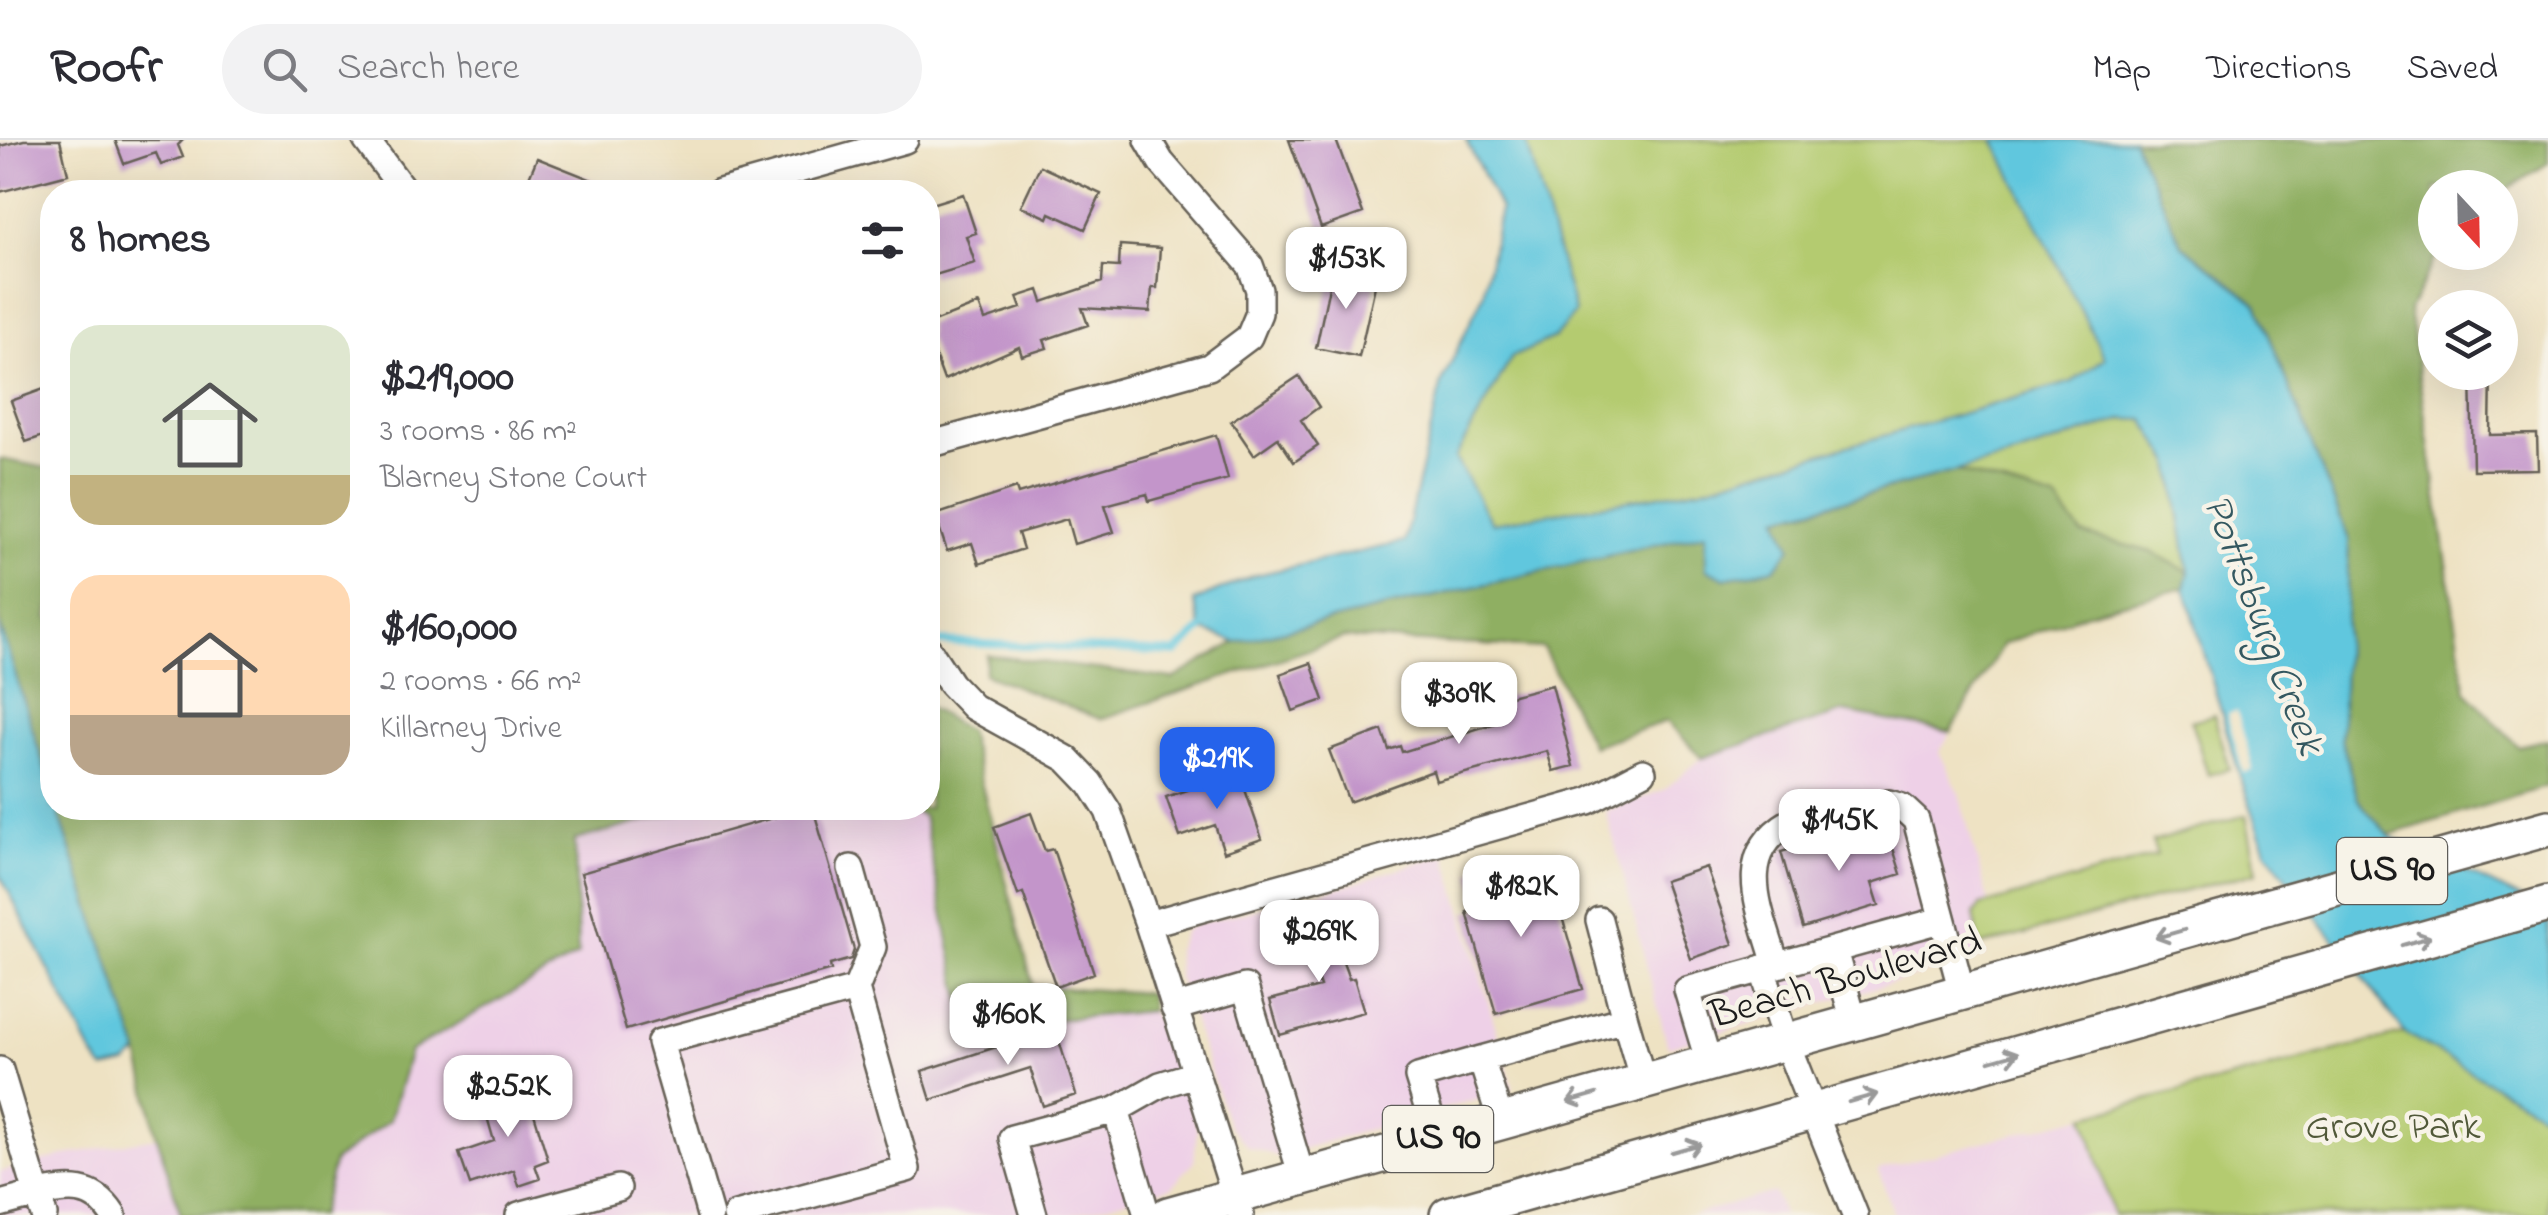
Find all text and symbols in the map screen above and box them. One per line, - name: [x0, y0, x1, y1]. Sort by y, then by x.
- search box: [222, 24, 922, 114]
- text: Roofr: [50, 34, 162, 104]
- text: Search here: [337, 41, 519, 97]
- icon: search: [257, 42, 312, 97]
- text: Map: [2092, 44, 2151, 95]
- text: Directions: [2206, 44, 2352, 95]
- text: Saved: [2407, 44, 2498, 95]
- north arrow: [2418, 170, 2518, 270]
- map controls: [2418, 170, 2518, 390]
- text: 8 homes: [70, 210, 211, 271]
- icon: filters: [855, 213, 910, 268]
- pin: $153K: [1276, 227, 1416, 312]
- text: $153K: [1308, 236, 1384, 283]
- button: layers: [2418, 290, 2518, 390]
- text: $219,000: [380, 348, 514, 409]
- icon: home: [150, 365, 270, 485]
- text: 3 rooms · 86 m²: [380, 409, 577, 456]
- text: Blarney Stone Court: [380, 456, 647, 503]
- water label: Pottsburg Creek: [2184, 486, 2340, 766]
- text: $160,000: [380, 598, 517, 659]
- icon: home: [150, 615, 270, 735]
- text: 2 rooms · 66 m²: [380, 659, 582, 706]
- pin: $309K: [1389, 662, 1529, 747]
- text: $309K: [1423, 671, 1495, 718]
- text: Killarney Drive: [380, 706, 562, 753]
- pin: $219K: [1147, 727, 1287, 812]
- text: $219K: [1182, 736, 1252, 783]
- pin: $145K: [1769, 789, 1909, 874]
- text: $145K: [1801, 798, 1877, 845]
- road number: US 90: [2337, 838, 2447, 904]
- pin: $182K: [1451, 855, 1591, 940]
- text: $182K: [1485, 864, 1557, 911]
- pin: $269K: [1249, 900, 1389, 985]
- text: $269K: [1282, 909, 1356, 956]
- street label: Beach Boulevard: [1702, 913, 1989, 1047]
- one-way arrow: [2155, 925, 2186, 944]
- one-way arrow: [2399, 930, 2431, 949]
- pin: $160K: [938, 983, 1078, 1068]
- text: $160K: [972, 992, 1044, 1039]
- one-way arrow: [1988, 1047, 2020, 1066]
- pin: $252K: [438, 1055, 578, 1140]
- text: $252K: [466, 1064, 551, 1111]
- one-way arrow: [1846, 1088, 1878, 1106]
- one-way arrow: [1566, 1090, 1598, 1109]
- park label: Grove Park: [2305, 1099, 2481, 1158]
- road number: US 90: [1383, 1106, 1493, 1172]
- one-way arrow: [1670, 1138, 1701, 1156]

